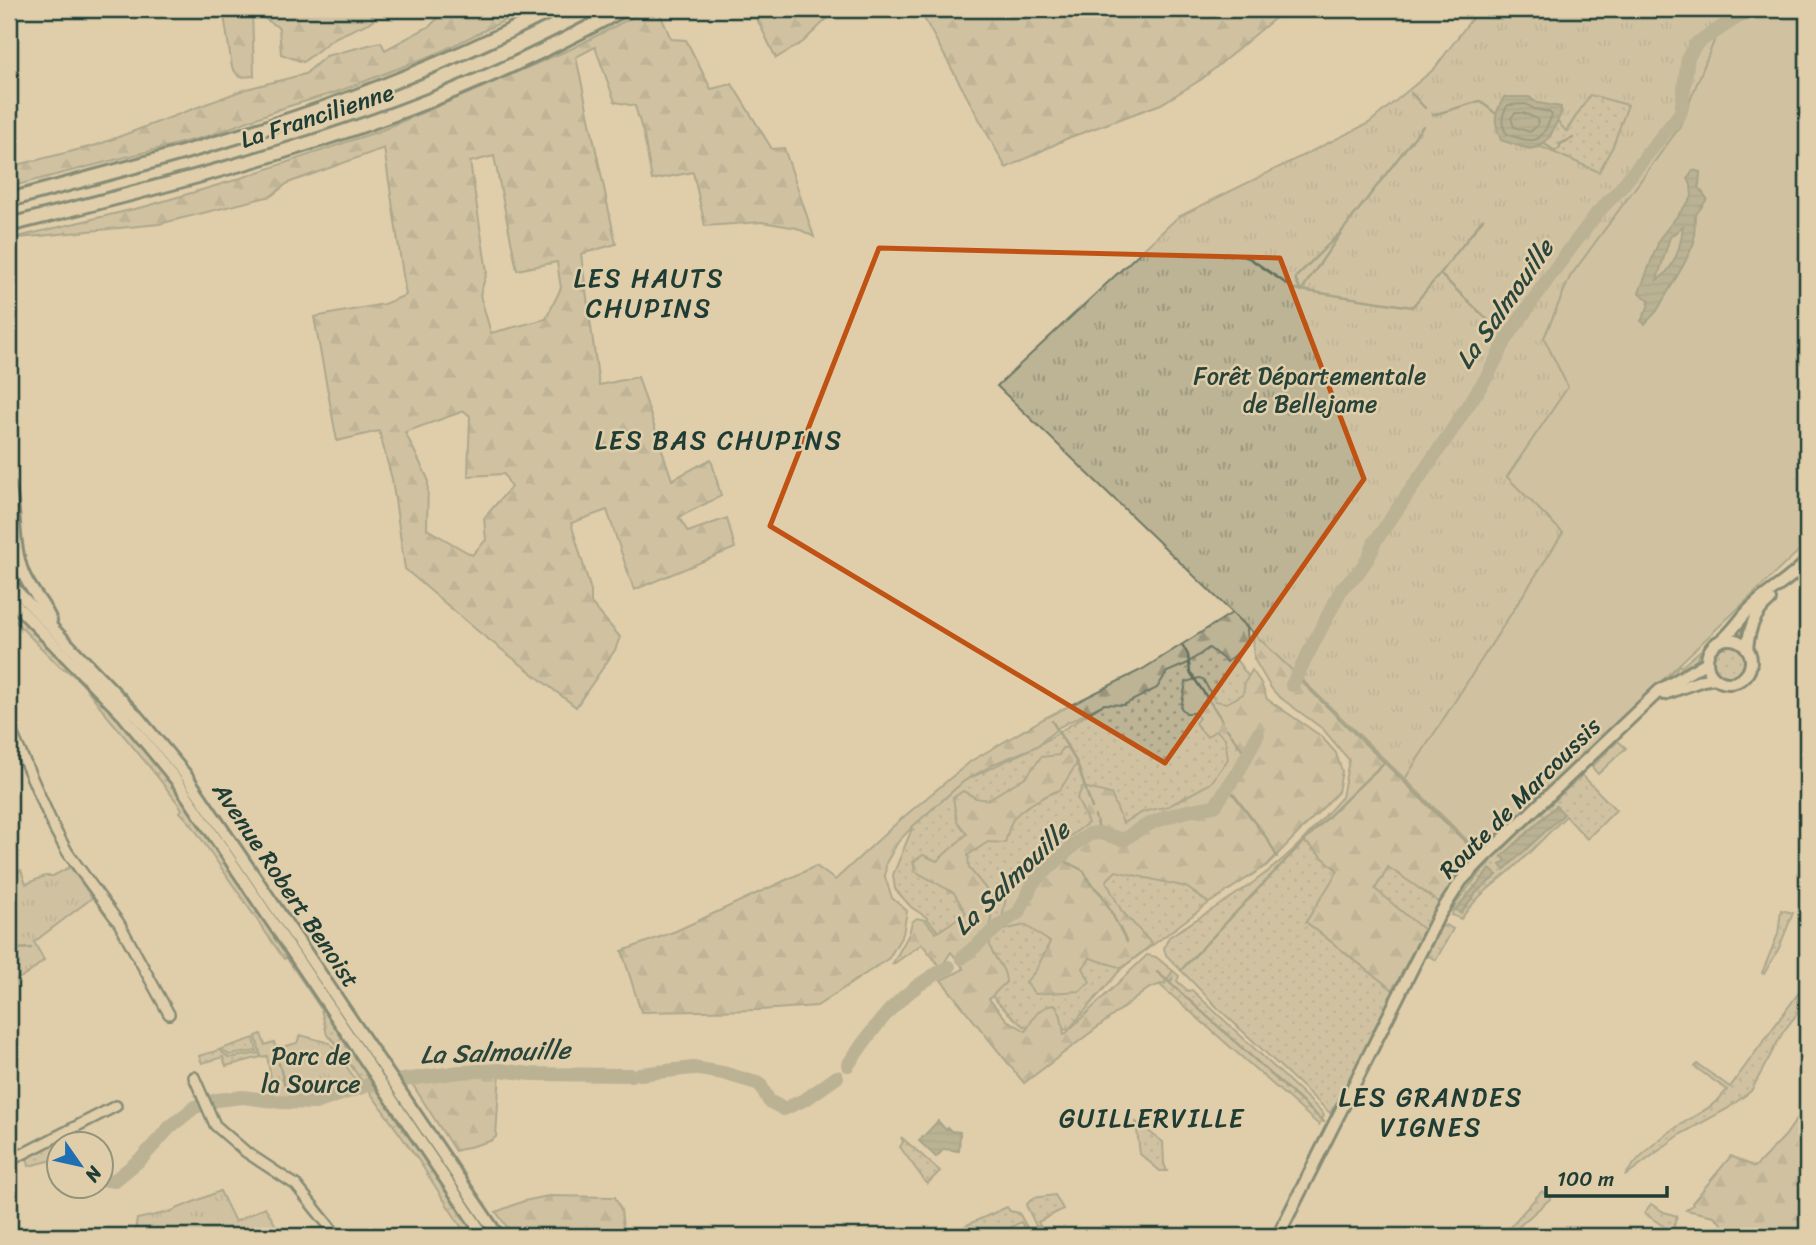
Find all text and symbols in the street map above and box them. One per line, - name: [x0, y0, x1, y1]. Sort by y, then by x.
- street label: La Francilienne: [235, 71, 400, 161]
- water label: La Salmouille: [1442, 227, 1567, 379]
- district label: LES HAUTS CHUPINS: [574, 255, 725, 331]
- park label: Forêt Départementale de Bellejame: [1194, 355, 1426, 425]
- district label: LES BAS CHUPINS: [595, 417, 843, 463]
- street label: Route de Marcoussis: [1429, 706, 1612, 889]
- street label: Avenue Robert Benoist: [201, 772, 371, 997]
- water label: La Salmouille: [941, 808, 1083, 947]
- water label: La Salmouille: [419, 1026, 573, 1078]
- park label: Parc de la Source: [261, 1035, 361, 1105]
- district label: LES GRANDES VIGNES: [1339, 1074, 1523, 1150]
- district label: GUILLERVILLE: [1059, 1095, 1245, 1141]
- north arrow: [46, 1130, 116, 1200]
- scale bar: [1546, 1154, 1667, 1198]
- text: N: [76, 1159, 112, 1190]
- text: 100 m: [1557, 1160, 1614, 1198]

